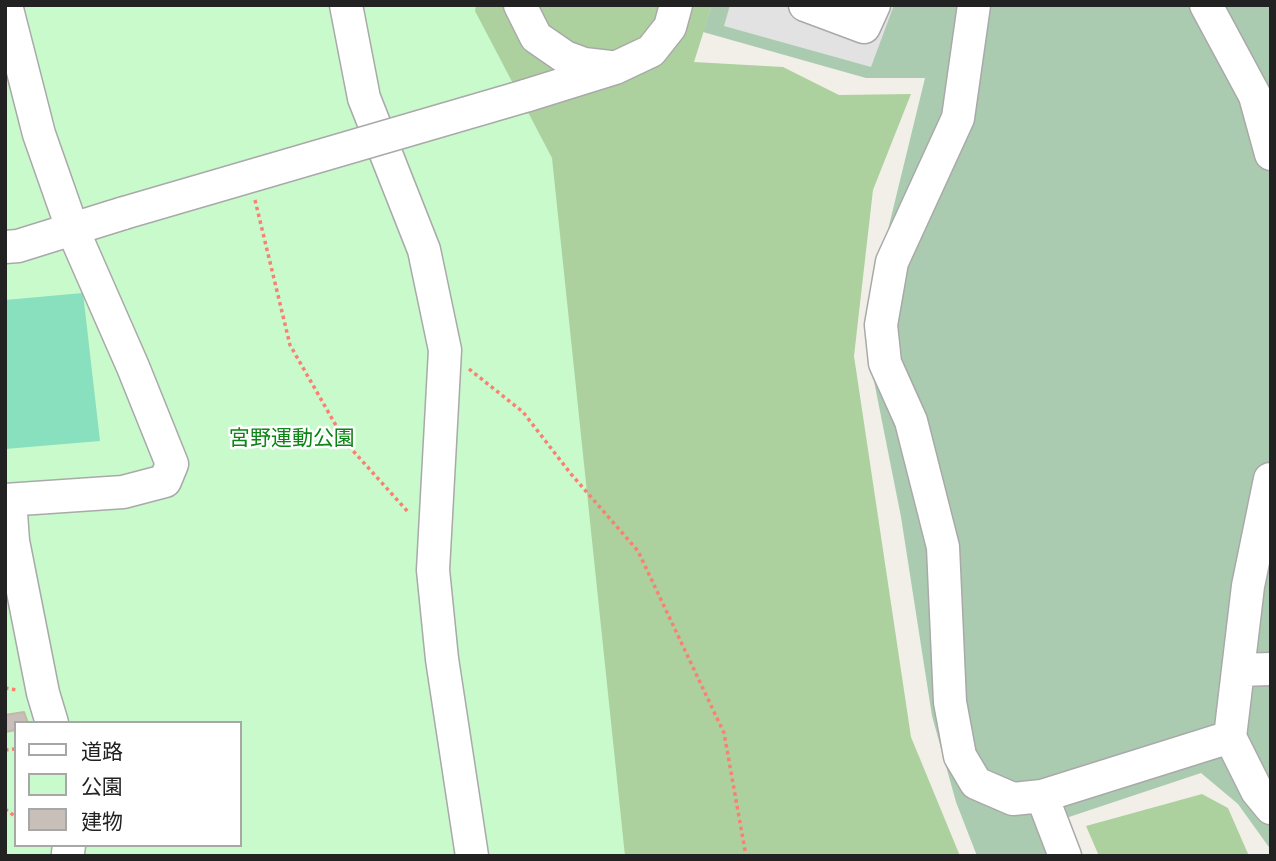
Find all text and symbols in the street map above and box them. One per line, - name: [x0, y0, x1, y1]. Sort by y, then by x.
- park label: 宮野運動公園: [229, 427, 355, 453]
- legend: [14, 721, 242, 847]
- text: 道路: [81, 740, 123, 764]
- text: 公園: [81, 775, 123, 799]
- text: 建物: [81, 810, 123, 834]

